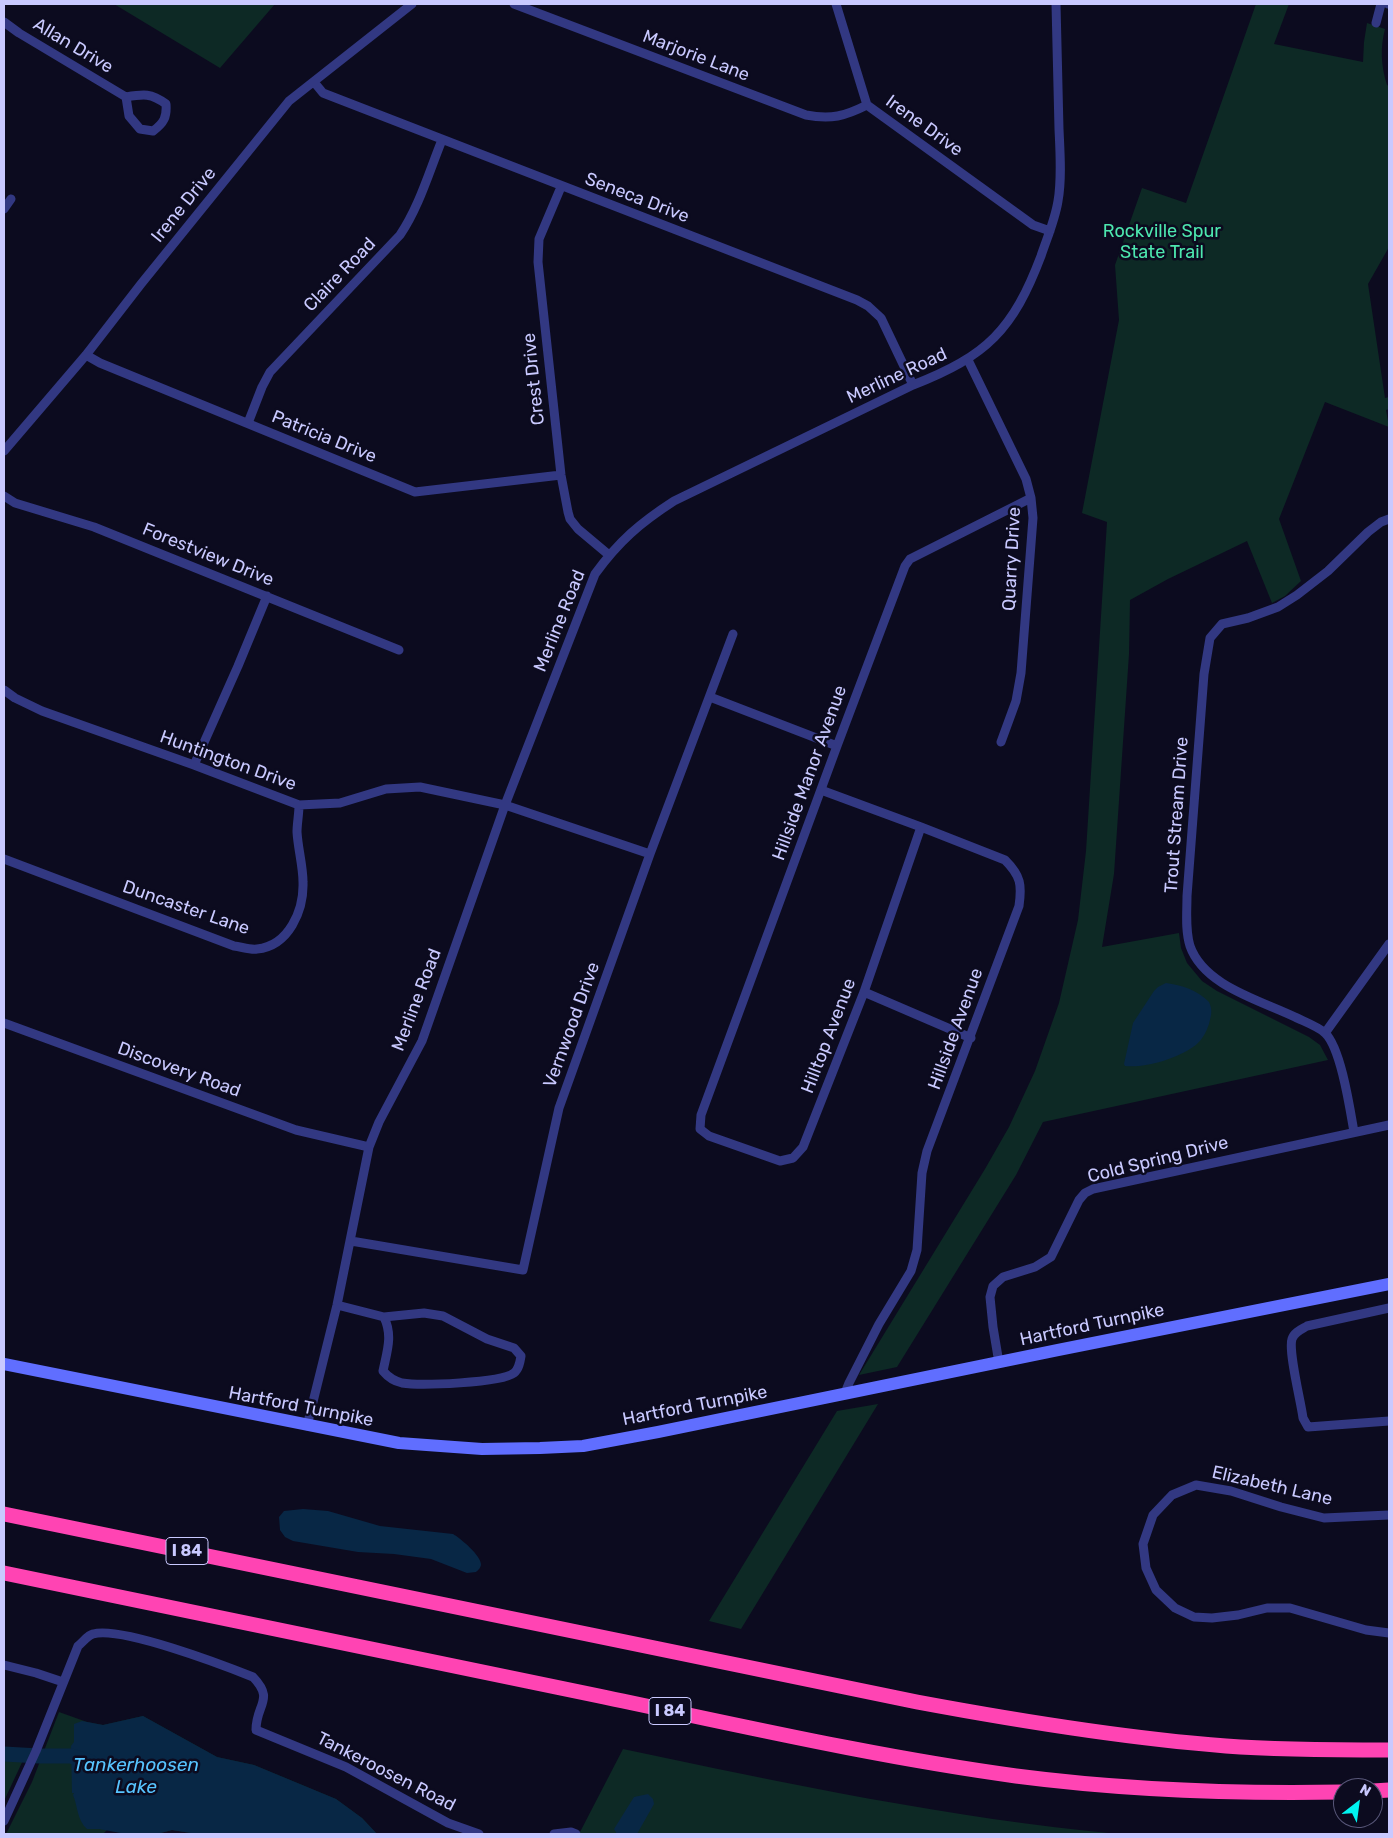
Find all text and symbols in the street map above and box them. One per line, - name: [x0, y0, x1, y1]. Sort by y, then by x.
- street label: Allan Drive: [29, 14, 117, 78]
- street label: Marjorie Lane: [640, 26, 752, 86]
- street label: Irene Drive: [881, 91, 967, 161]
- street label: Irene Drive: [147, 163, 221, 247]
- street label: Seneca Drive: [582, 168, 692, 228]
- park label: Rockville Spur State Trail: [1103, 221, 1221, 264]
- street label: Claire Road: [299, 234, 381, 316]
- street label: Crest Drive: [518, 332, 550, 426]
- street label: Merline Road: [843, 343, 951, 409]
- street label: Patricia Drive: [268, 406, 380, 468]
- street label: Quarry Drive: [998, 506, 1026, 612]
- street label: Forestview Drive: [139, 519, 277, 591]
- street label: Merline Road: [530, 567, 590, 675]
- street label: Hillside Manor Avenue: [768, 683, 852, 863]
- street label: Huntington Drive: [157, 726, 299, 796]
- street label: Trout Stream Drive: [1161, 736, 1193, 894]
- street label: Duncaster Lane: [120, 876, 252, 940]
- street label: Merline Road: [388, 946, 446, 1054]
- street label: Vernwood Drive: [539, 959, 605, 1091]
- street label: Hillside Avenue: [924, 965, 988, 1093]
- street label: Hilltop Avenue: [797, 975, 861, 1097]
- street label: Discovery Road: [114, 1038, 244, 1102]
- street label: Cold Spring Drive: [1085, 1132, 1231, 1188]
- street label: Hartford Turnpike: [1018, 1299, 1166, 1351]
- street label: Hartford Turnpike: [621, 1381, 769, 1431]
- street label: Hartford Turnpike: [227, 1382, 375, 1432]
- street label: Elizabeth Lane: [1210, 1462, 1334, 1510]
- road number: I 84: [166, 1538, 208, 1564]
- road number: I 84: [649, 1698, 691, 1724]
- street label: Tankeroosen Road: [313, 1728, 459, 1816]
- water label: Tankerhoosen Lake: [73, 1755, 199, 1799]
- north arrow: [1333, 1778, 1383, 1828]
- text: N: [1357, 1781, 1374, 1800]

